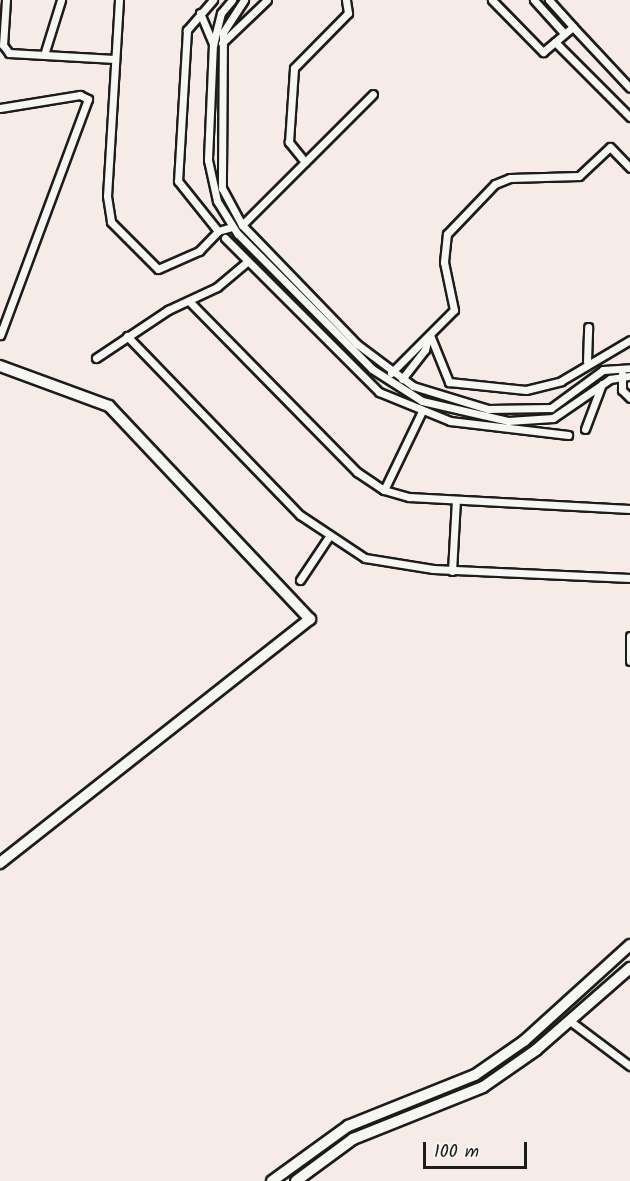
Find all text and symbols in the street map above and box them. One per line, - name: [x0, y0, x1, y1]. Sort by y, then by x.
- scale bar: [426, 1130, 530, 1168]
- text: 100 m: [434, 1138, 479, 1167]

